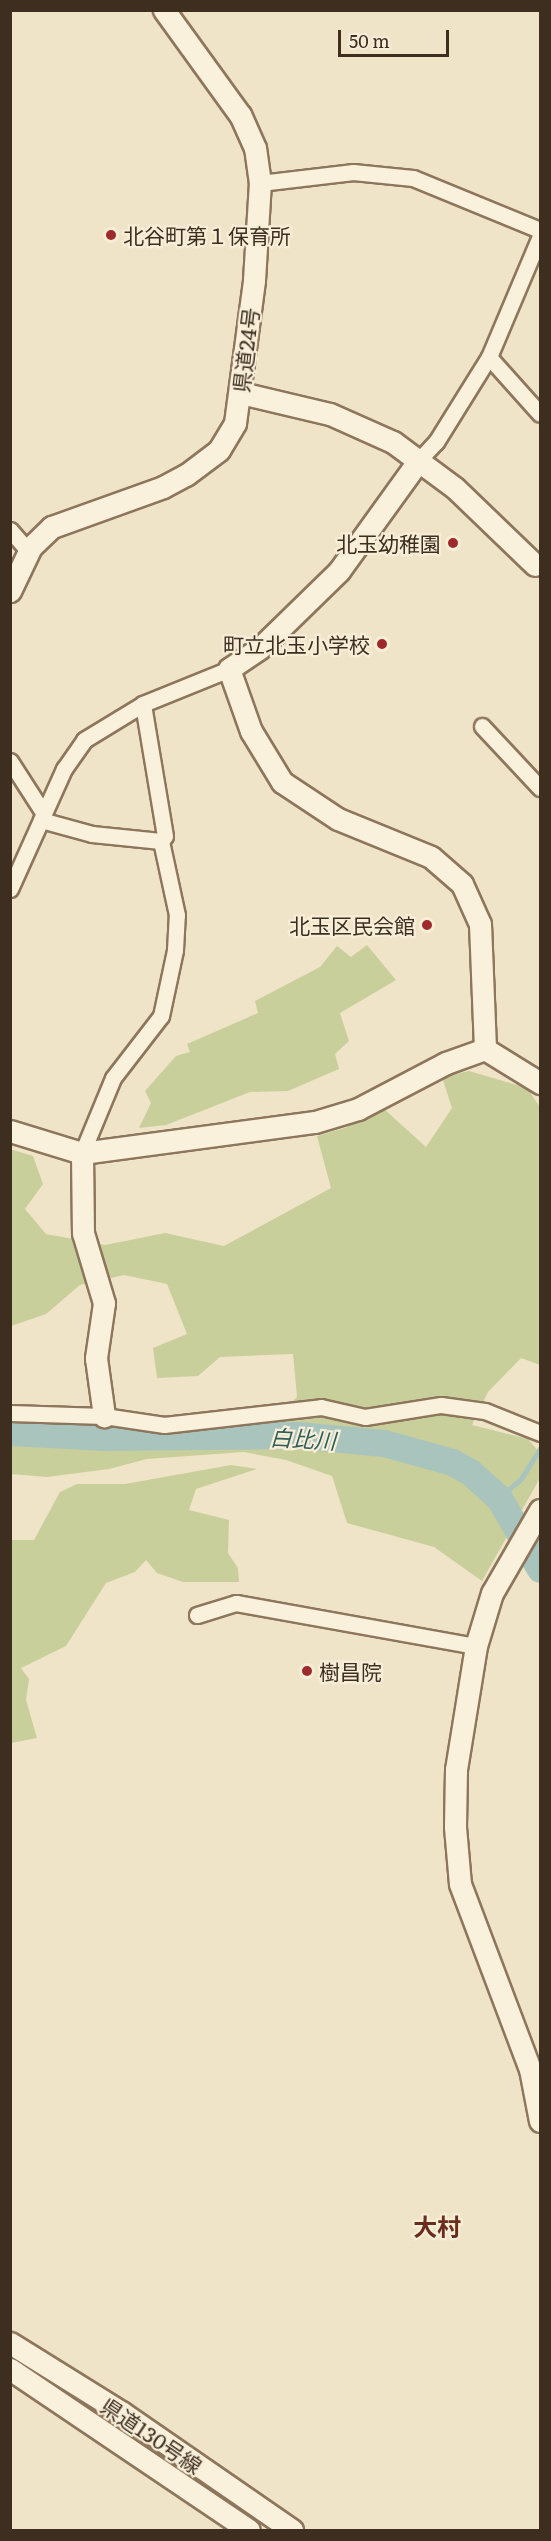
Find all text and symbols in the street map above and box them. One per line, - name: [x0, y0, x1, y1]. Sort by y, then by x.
- scale bar: [341, 18, 452, 56]
- text: 50 m: [349, 27, 390, 54]
- place label: 北谷町第１保育所: [123, 222, 291, 248]
- marker: 北谷町第１保育所: [104, 228, 118, 242]
- street label: 県道24号: [227, 306, 263, 394]
- place label: 北玉幼稚園: [336, 530, 441, 556]
- marker: 北玉幼稚園: [446, 536, 460, 550]
- place label: 町立北玉小学校: [223, 631, 370, 657]
- marker: 町立北玉小学校: [375, 637, 389, 651]
- place label: 北玉区民会館: [289, 912, 415, 938]
- marker: 北玉区民会館: [420, 918, 434, 932]
- water label: 白比川: [269, 1423, 337, 1453]
- place label: 樹昌院: [319, 1658, 382, 1684]
- marker: 樹昌院: [300, 1664, 314, 1678]
- district label: 大村: [413, 2212, 461, 2240]
- street label: 県道130号線: [97, 2392, 207, 2478]

